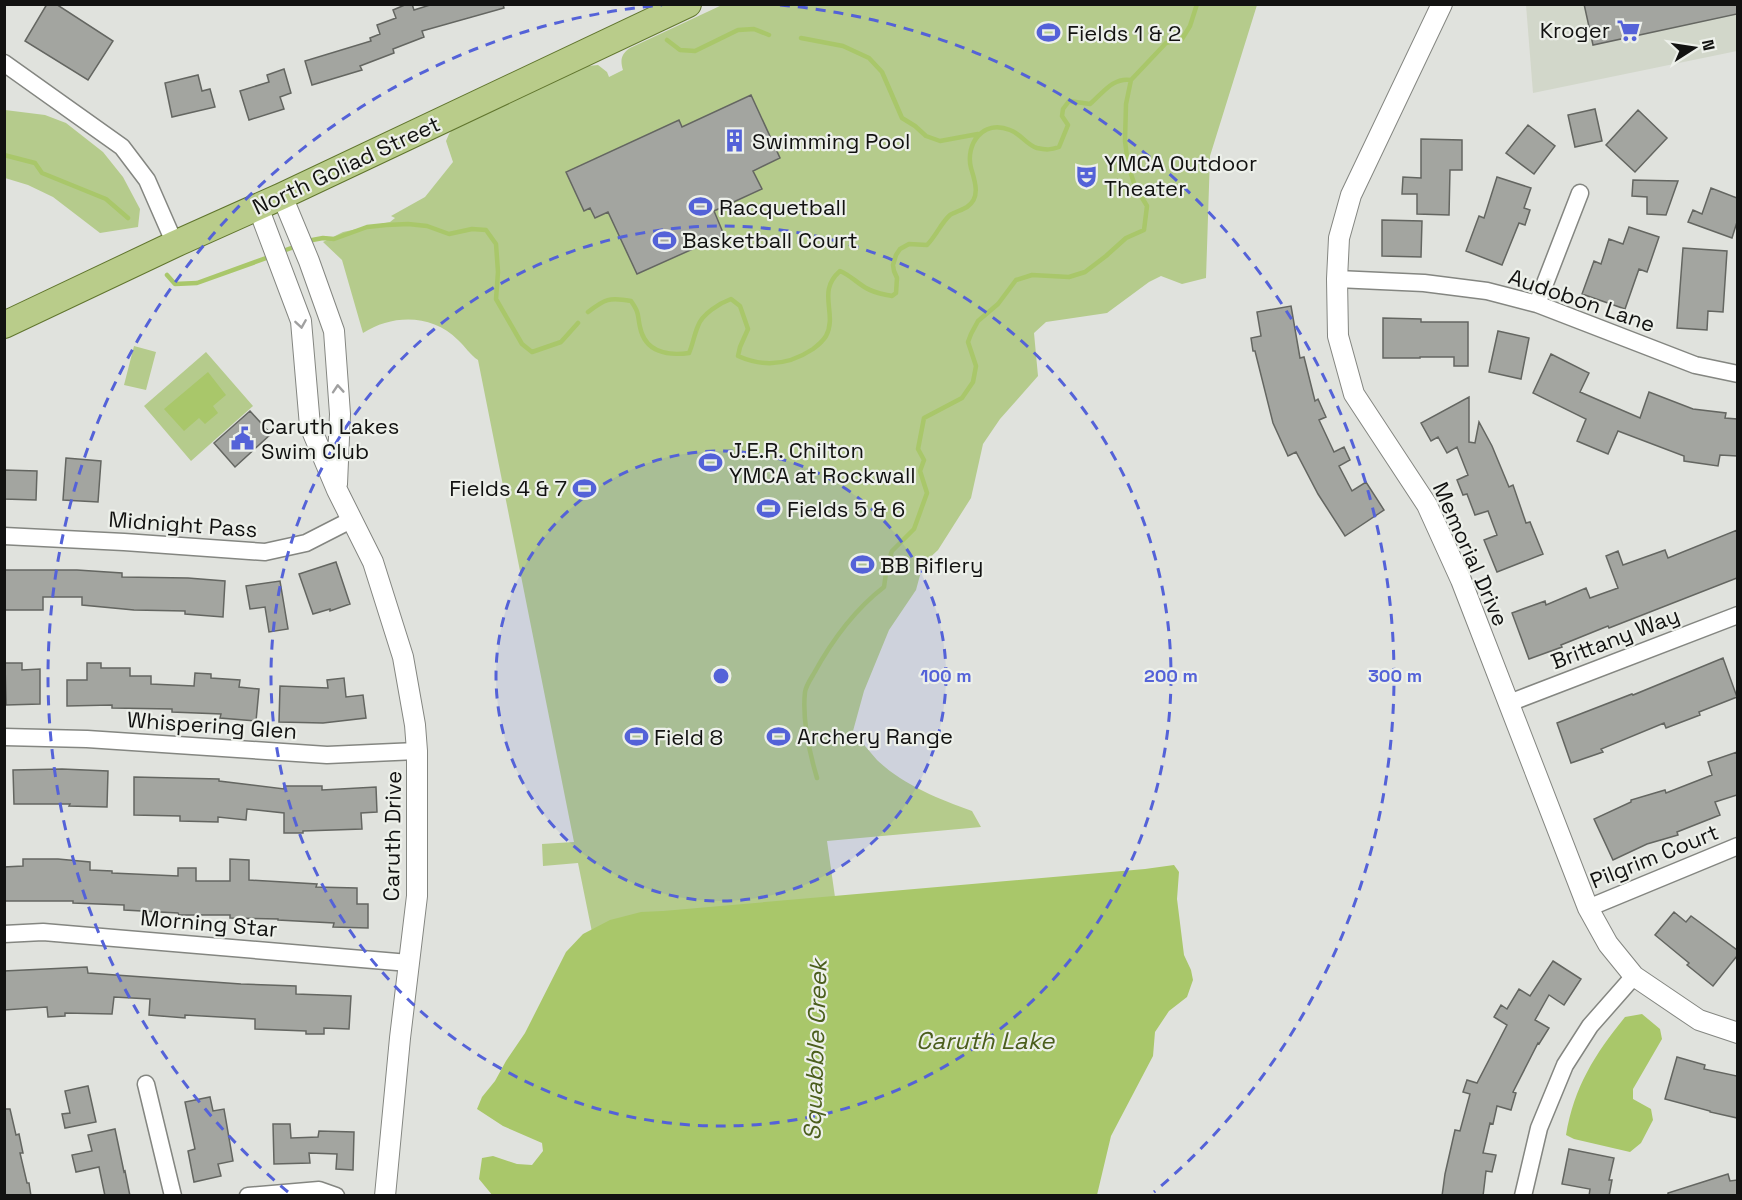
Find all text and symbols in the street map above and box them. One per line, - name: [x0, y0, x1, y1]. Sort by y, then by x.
- place label: Kroger: [1540, 16, 1610, 44]
- supermarket icon: Kroger: [1615, 17, 1641, 43]
- north arrow: [1664, 18, 1724, 78]
- place label: Fields 1 & 2: [1067, 19, 1181, 47]
- sports icon: Fields 1 & 2: [1036, 20, 1062, 46]
- text: N: [1697, 38, 1720, 52]
- street label: North Goliad Street: [248, 109, 444, 221]
- place label: Swimming Pool: [752, 127, 910, 155]
- building icon: Swimming Pool: [721, 128, 747, 154]
- place label: YMCA Outdoor Theater: [1104, 149, 1257, 202]
- theatre icon: YMCA Outdoor Theater: [1073, 163, 1099, 189]
- place label: Racquetball: [719, 193, 846, 221]
- sports icon: Racquetball: [688, 194, 714, 220]
- place label: Basketball Court: [682, 226, 858, 254]
- sports icon: Basketball Court: [651, 227, 677, 253]
- street label: Audobon Lane: [1505, 262, 1659, 338]
- one-way arrow: [294, 320, 306, 329]
- one-way arrow: [332, 385, 345, 394]
- place label: Caruth Lakes Swim Club: [261, 412, 399, 465]
- public building icon: Caruth Lakes Swim Club: [230, 426, 256, 452]
- place label: J.E.R. Chilton YMCA at Rockwall: [729, 436, 916, 489]
- sports icon: J.E.R. Chilton YMCA at Rockwall: [698, 450, 724, 476]
- place label: Fields 4 & 7: [449, 474, 567, 502]
- sports icon: Fields 4 & 7: [572, 475, 598, 501]
- street label: Memorial Drive: [1427, 478, 1515, 630]
- place label: Fields 5 & 6: [787, 495, 905, 523]
- sports icon: Fields 5 & 6: [756, 496, 782, 522]
- street label: Midnight Pass: [108, 505, 258, 543]
- place label: BB Riflery: [880, 551, 983, 579]
- sports icon: BB Riflery: [849, 552, 875, 578]
- street label: Brittany Way: [1547, 601, 1683, 675]
- text: 100 m: [920, 664, 972, 687]
- text: 200 m: [1144, 664, 1198, 687]
- text: 300 m: [1368, 664, 1422, 687]
- centre of rings: [711, 666, 731, 686]
- street label: Whispering Glen: [126, 705, 298, 745]
- place label: Archery Range: [797, 722, 953, 750]
- place label: Field 8: [654, 723, 723, 751]
- sports icon: Archery Range: [766, 723, 792, 749]
- sports icon: Field 8: [623, 724, 649, 750]
- street label: Caruth Drive: [377, 771, 407, 901]
- street label: Pilgrim Court: [1586, 818, 1722, 894]
- street label: Morning Star: [139, 903, 279, 943]
- water label: Squabble Creek: [796, 956, 834, 1141]
- water label: Caruth Lake: [916, 1025, 1055, 1056]

